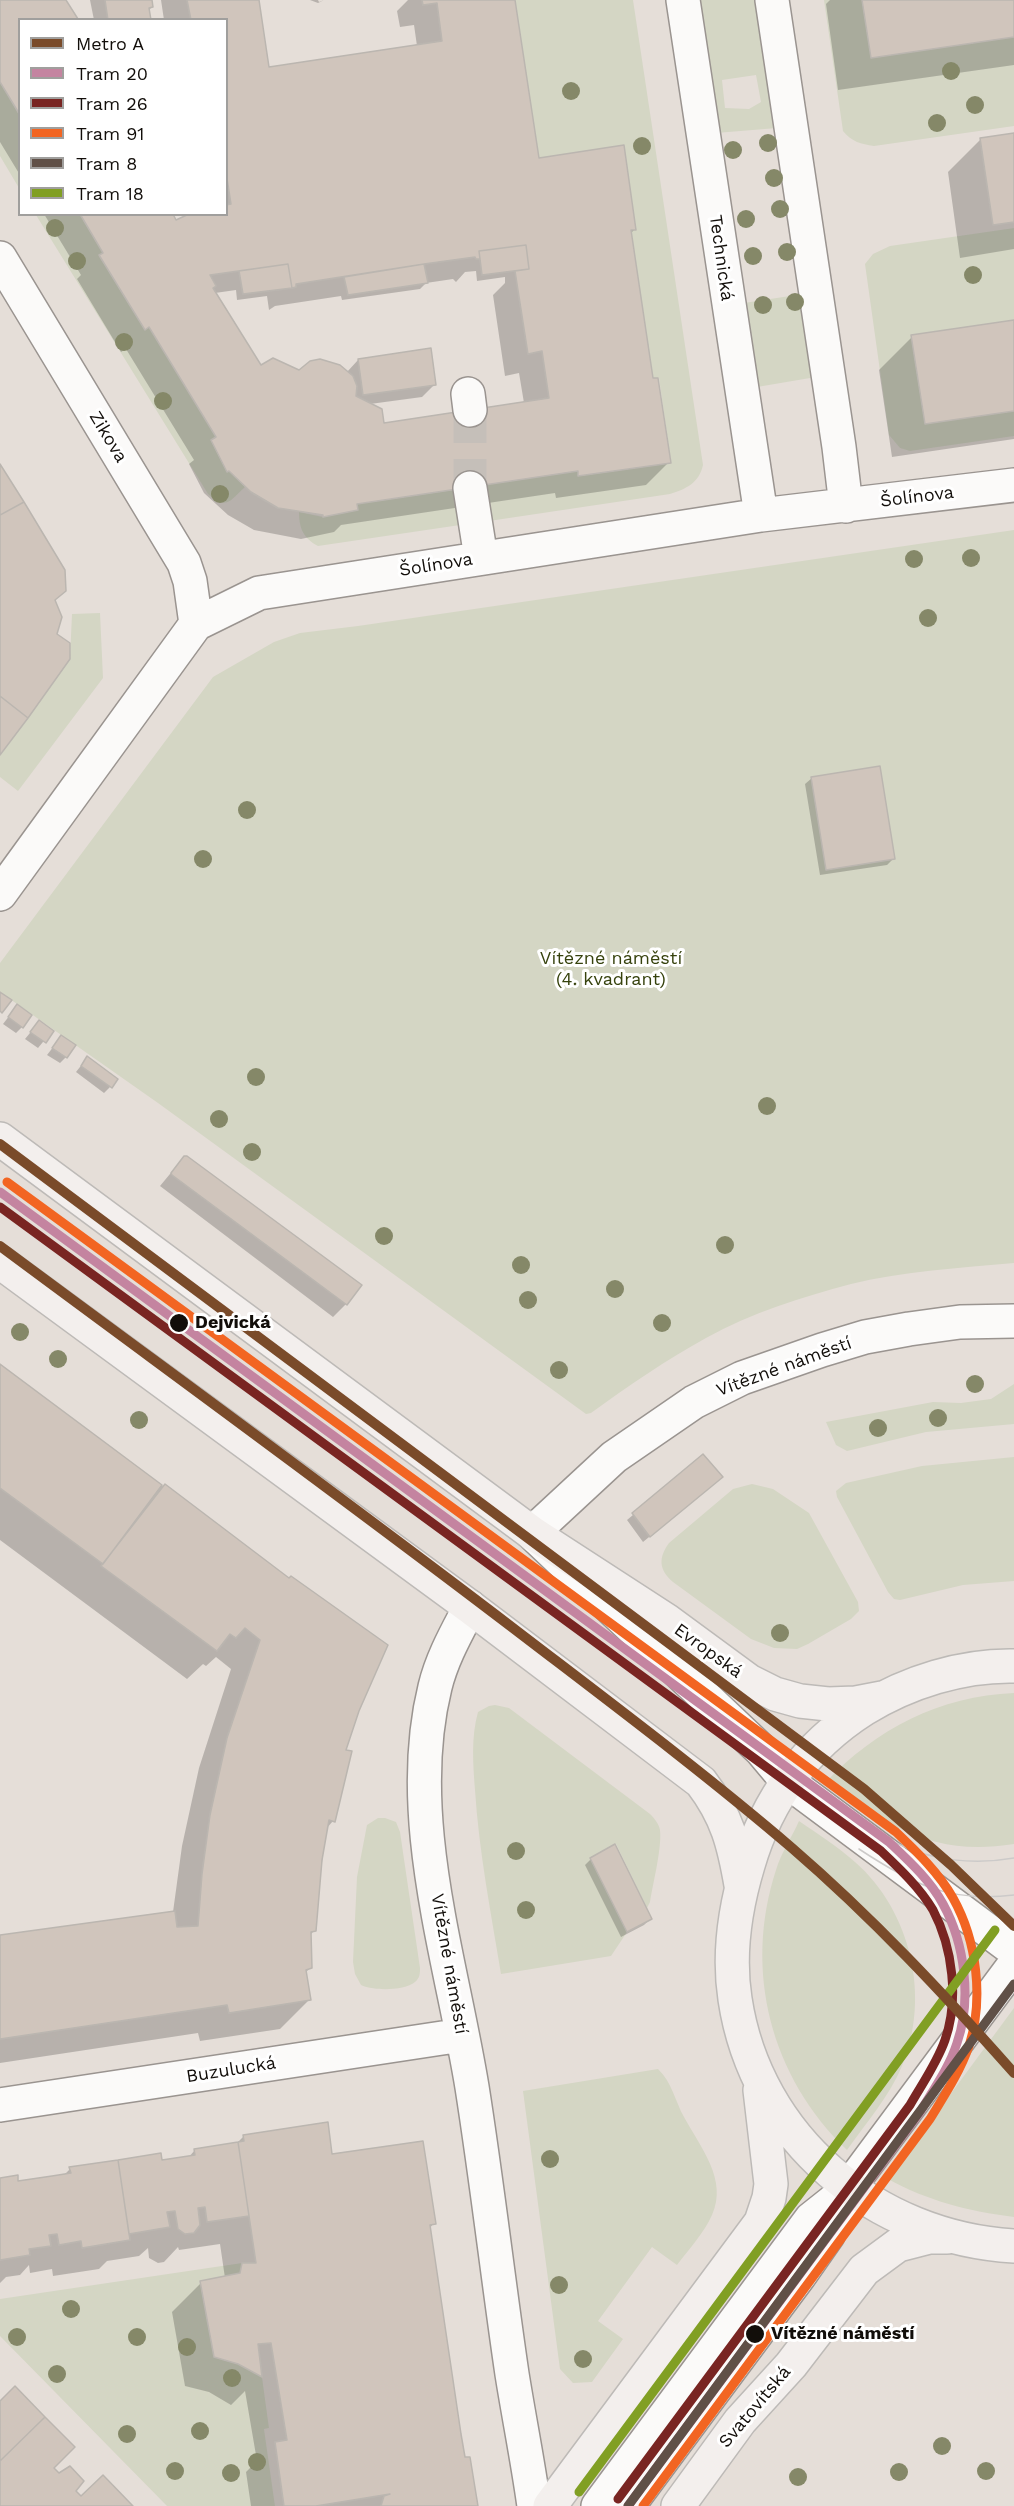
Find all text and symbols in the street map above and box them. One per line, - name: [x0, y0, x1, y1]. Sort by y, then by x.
- legend: [18, 18, 228, 216]
- text: Metro A: [76, 33, 144, 54]
- text: Tram 20: [76, 63, 148, 84]
- text: Tram 26: [76, 93, 148, 114]
- text: Tram 91: [76, 123, 144, 144]
- text: Tram 8: [76, 153, 137, 174]
- text: Tram 18: [76, 183, 144, 204]
- street label: Technická: [704, 214, 738, 302]
- street label: Zikova: [84, 407, 132, 467]
- street label: Šolínova: [879, 482, 955, 512]
- street label: Šolínova: [398, 549, 474, 581]
- park label: Vítězné náměstí (4. kvadrant): [540, 948, 682, 990]
- marker: Dejvická: [168, 1312, 190, 1334]
- place label: Dejvická: [195, 1312, 271, 1334]
- street label: Vítězné náměstí: [713, 1333, 855, 1401]
- street label: Evropská: [670, 1619, 746, 1683]
- street label: Vítězné náměstí: [426, 1892, 472, 2036]
- street label: Buzulucká: [185, 2052, 277, 2088]
- marker: Vítězné náměstí: [744, 2323, 766, 2345]
- place label: Vítězné náměstí: [771, 2323, 914, 2345]
- street label: Svatovítská: [715, 2362, 795, 2452]

